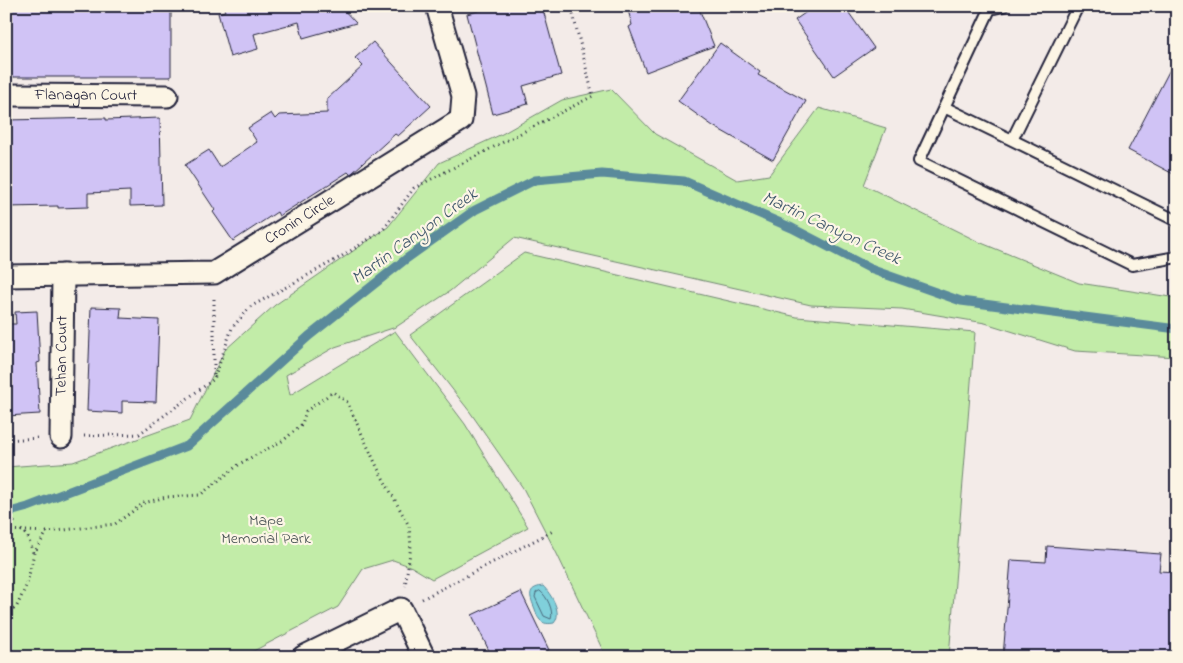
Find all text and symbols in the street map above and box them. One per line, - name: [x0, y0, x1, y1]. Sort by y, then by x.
- street label: Flanagan Court: [34, 83, 138, 108]
- water label: Martin Canyon Creek: [347, 182, 484, 292]
- water label: Martin Canyon Creek: [757, 185, 906, 273]
- street label: Cronin Circle: [260, 189, 340, 251]
- street label: Tehan Court: [50, 315, 75, 397]
- park label: Mape Memorial Park: [221, 509, 312, 551]

